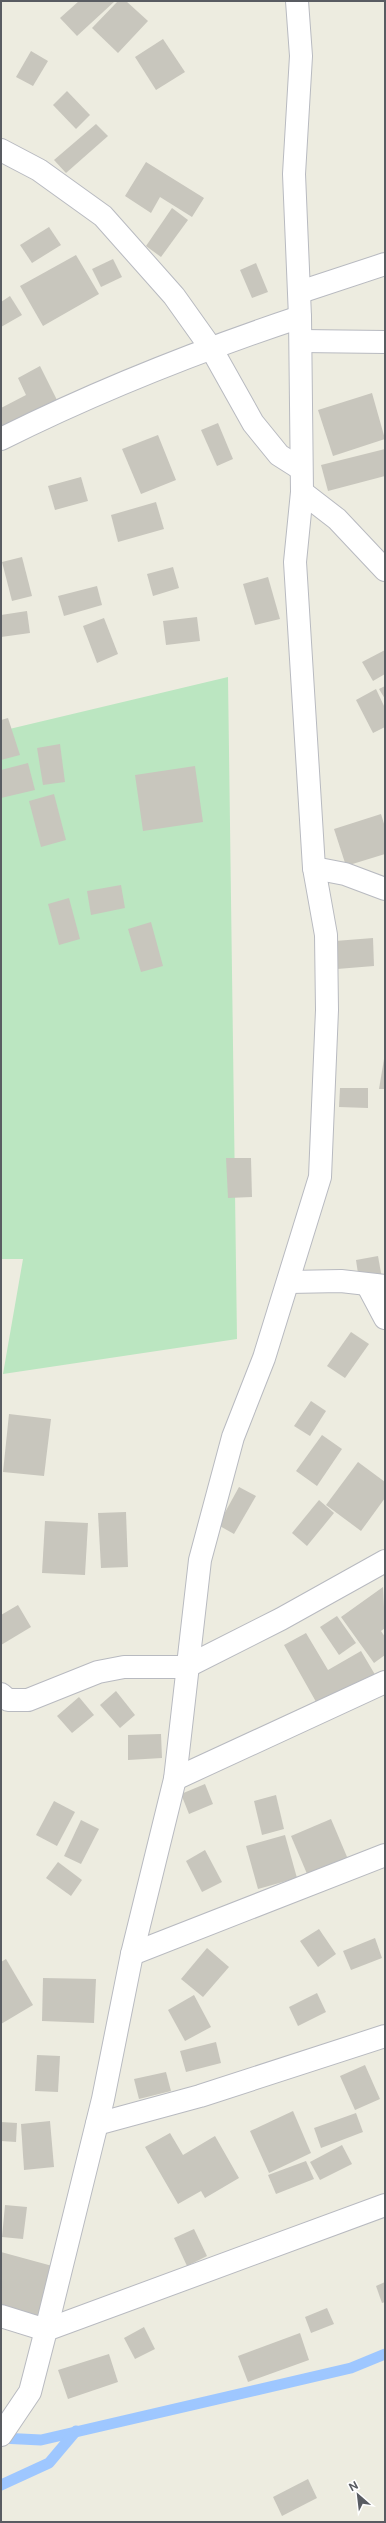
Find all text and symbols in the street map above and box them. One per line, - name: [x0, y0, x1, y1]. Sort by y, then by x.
- north arrow: [338, 2475, 378, 2515]
- text: N: [347, 2479, 360, 2493]

